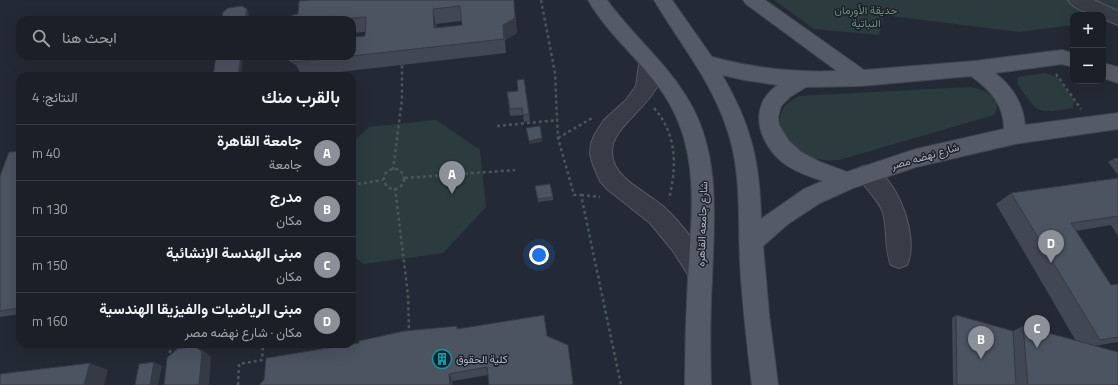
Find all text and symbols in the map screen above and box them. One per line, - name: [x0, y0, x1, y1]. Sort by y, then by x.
- park label: حديقة الأورمان النباتية: [834, 2, 898, 31]
- map controls: [1070, 12, 1106, 84]
- button: +: [1070, 12, 1106, 48]
- search box: [16, 16, 356, 60]
- text: ابحث هنا: [62, 26, 117, 49]
- icon: search: [30, 27, 52, 49]
- button: −: [1070, 48, 1106, 84]
- text: بالقرب منك: [262, 84, 340, 110]
- text: النتائج: 4: [32, 87, 77, 107]
- text: جامعة القاهرة: [217, 129, 302, 152]
- street label: شارع نهضه مصر: [888, 139, 961, 174]
- text: 40 m: [32, 143, 60, 163]
- text: A: [323, 143, 331, 163]
- text: جامعة: [269, 154, 302, 174]
- pin: A: [439, 161, 465, 194]
- street label: شارع جامعه القاهره: [693, 181, 711, 267]
- text: مدرج: [270, 185, 302, 208]
- text: 130 m: [32, 199, 68, 219]
- text: B: [323, 199, 331, 219]
- text: مكان: [276, 210, 302, 230]
- pin: D: [1038, 230, 1064, 263]
- text: مبنى الهندسة الإنشائية: [166, 241, 302, 264]
- your location: [529, 245, 549, 265]
- text: 150 m: [32, 255, 68, 275]
- text: C: [323, 255, 331, 275]
- text: مكان: [276, 266, 302, 286]
- text: مبنى الرياضيات والفيزيقا الهندسية: [99, 297, 302, 320]
- text: 160 m: [32, 311, 68, 331]
- text: D: [323, 311, 331, 331]
- pin: C: [1024, 315, 1050, 348]
- text: مكان · شارع نهضه مصر: [185, 322, 302, 342]
- pin: B: [968, 326, 994, 359]
- building icon: كلية الحقوق: [431, 348, 453, 370]
- place label: كلية الحقوق: [456, 351, 508, 367]

